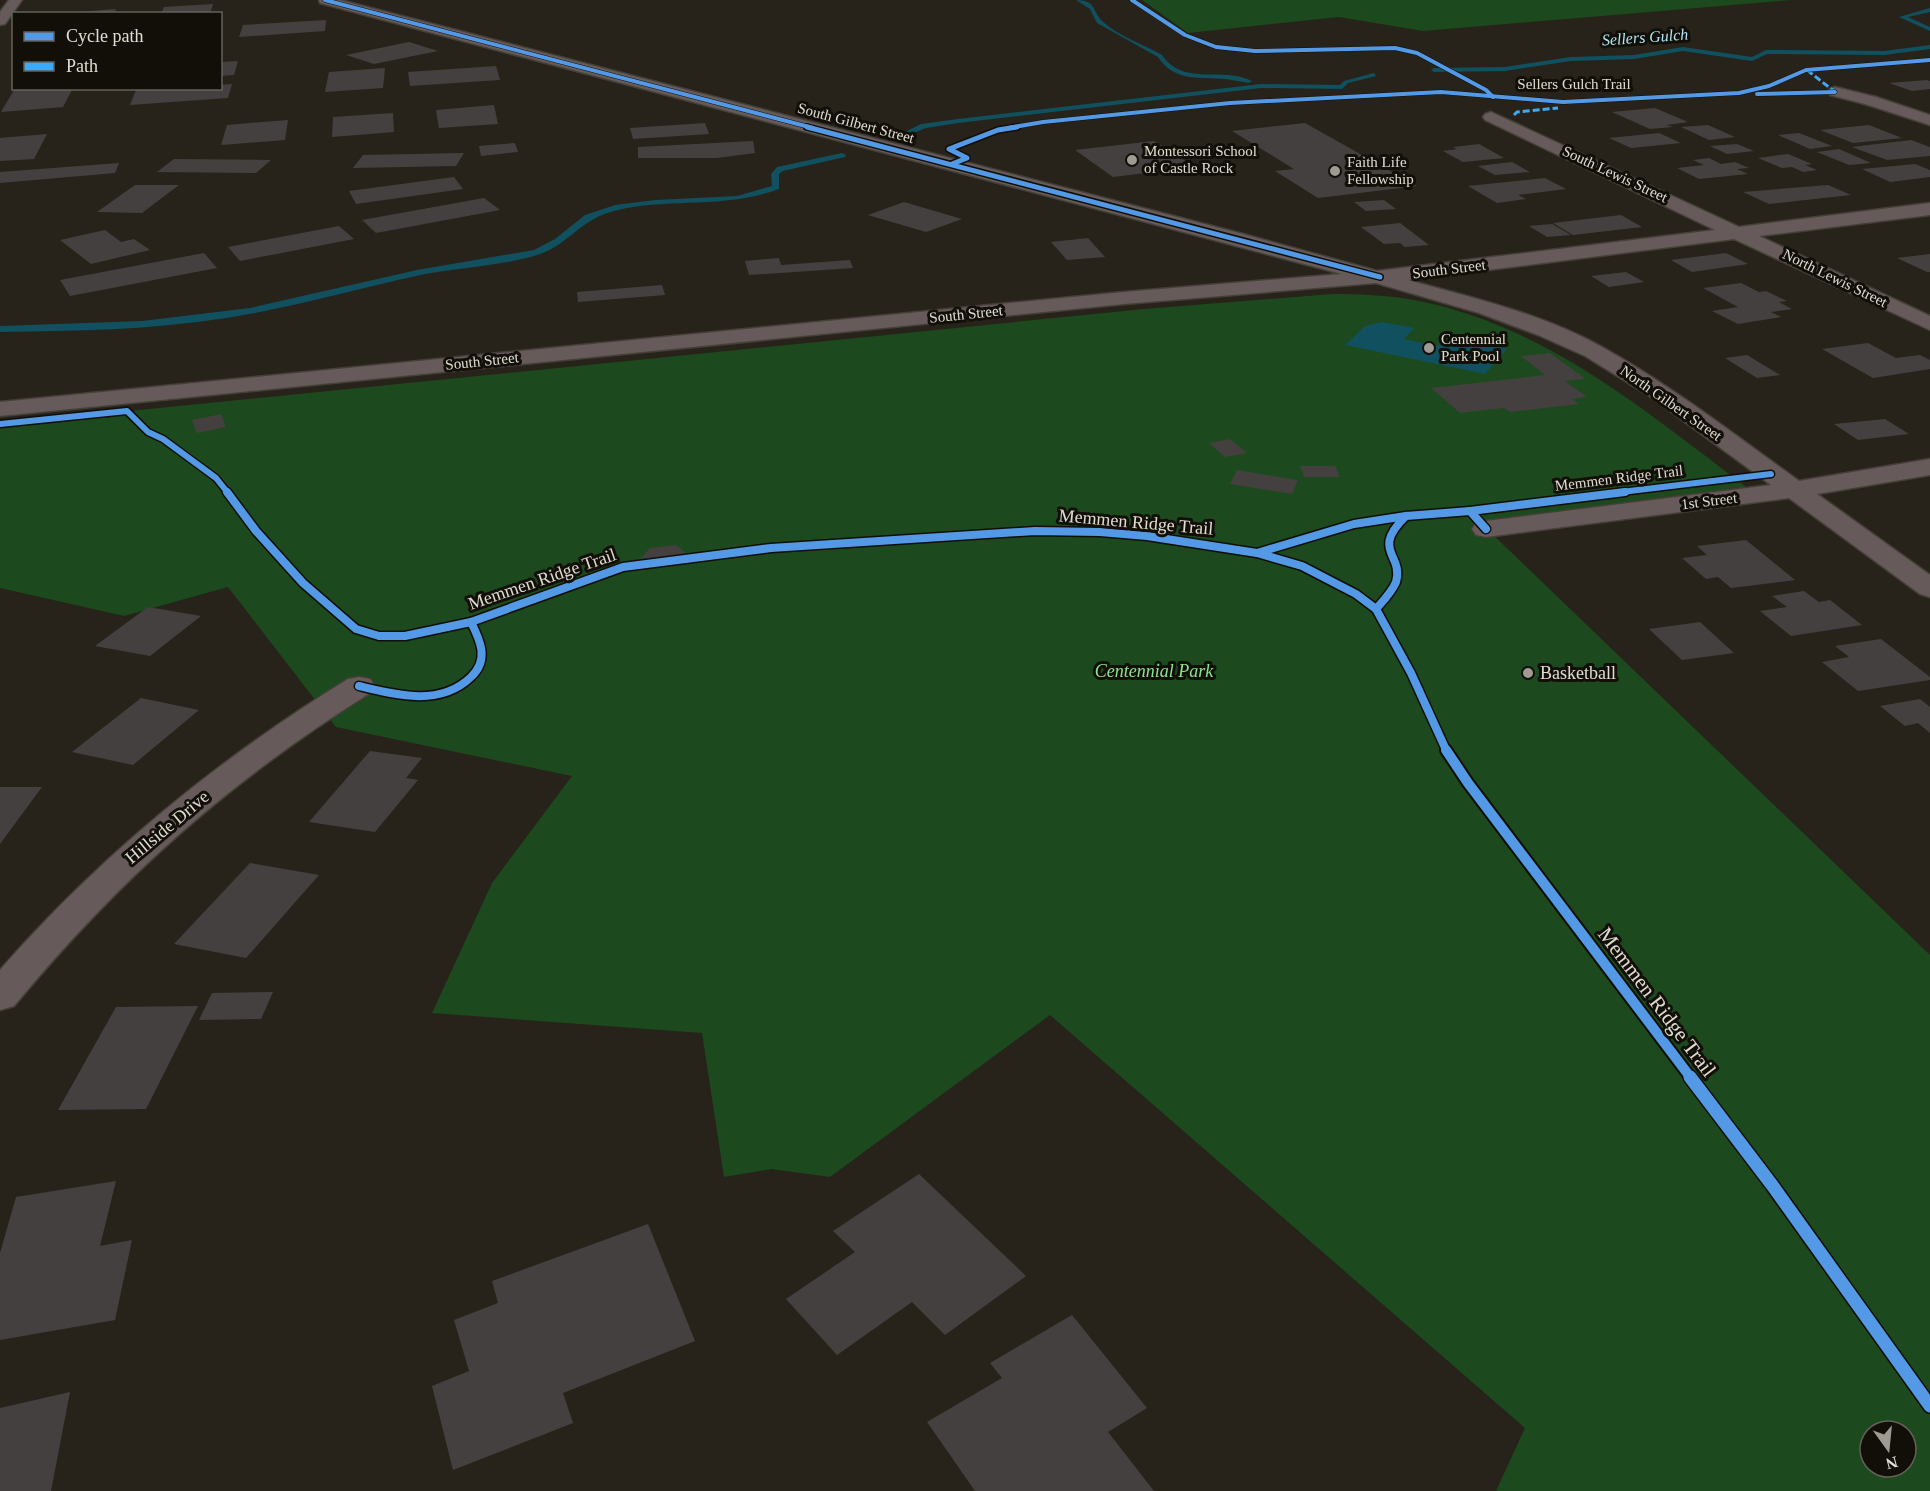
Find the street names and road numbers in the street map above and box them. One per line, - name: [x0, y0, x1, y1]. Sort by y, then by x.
- street label: Sellers Gulch Trail: [1517, 76, 1631, 92]
- street label: South Gilbert Street: [796, 100, 917, 146]
- street label: South Lewis Street: [1560, 143, 1671, 206]
- street label: North Lewis Street: [1780, 246, 1891, 311]
- street label: South Street: [1411, 256, 1487, 281]
- street label: South Street: [928, 302, 1004, 326]
- street label: South Street: [444, 349, 520, 373]
- street label: North Gilbert Street: [1617, 362, 1725, 444]
- street label: Memmen Ridge Trail: [1554, 462, 1684, 494]
- street label: 1st Street: [1680, 490, 1739, 512]
- street label: Memmen Ridge Trail: [1058, 505, 1214, 539]
- street label: Memmen Ridge Trail: [465, 544, 619, 614]
- street label: Hillside Drive: [121, 786, 213, 868]
- street label: Memmen Ridge Trail: [1593, 923, 1721, 1082]

